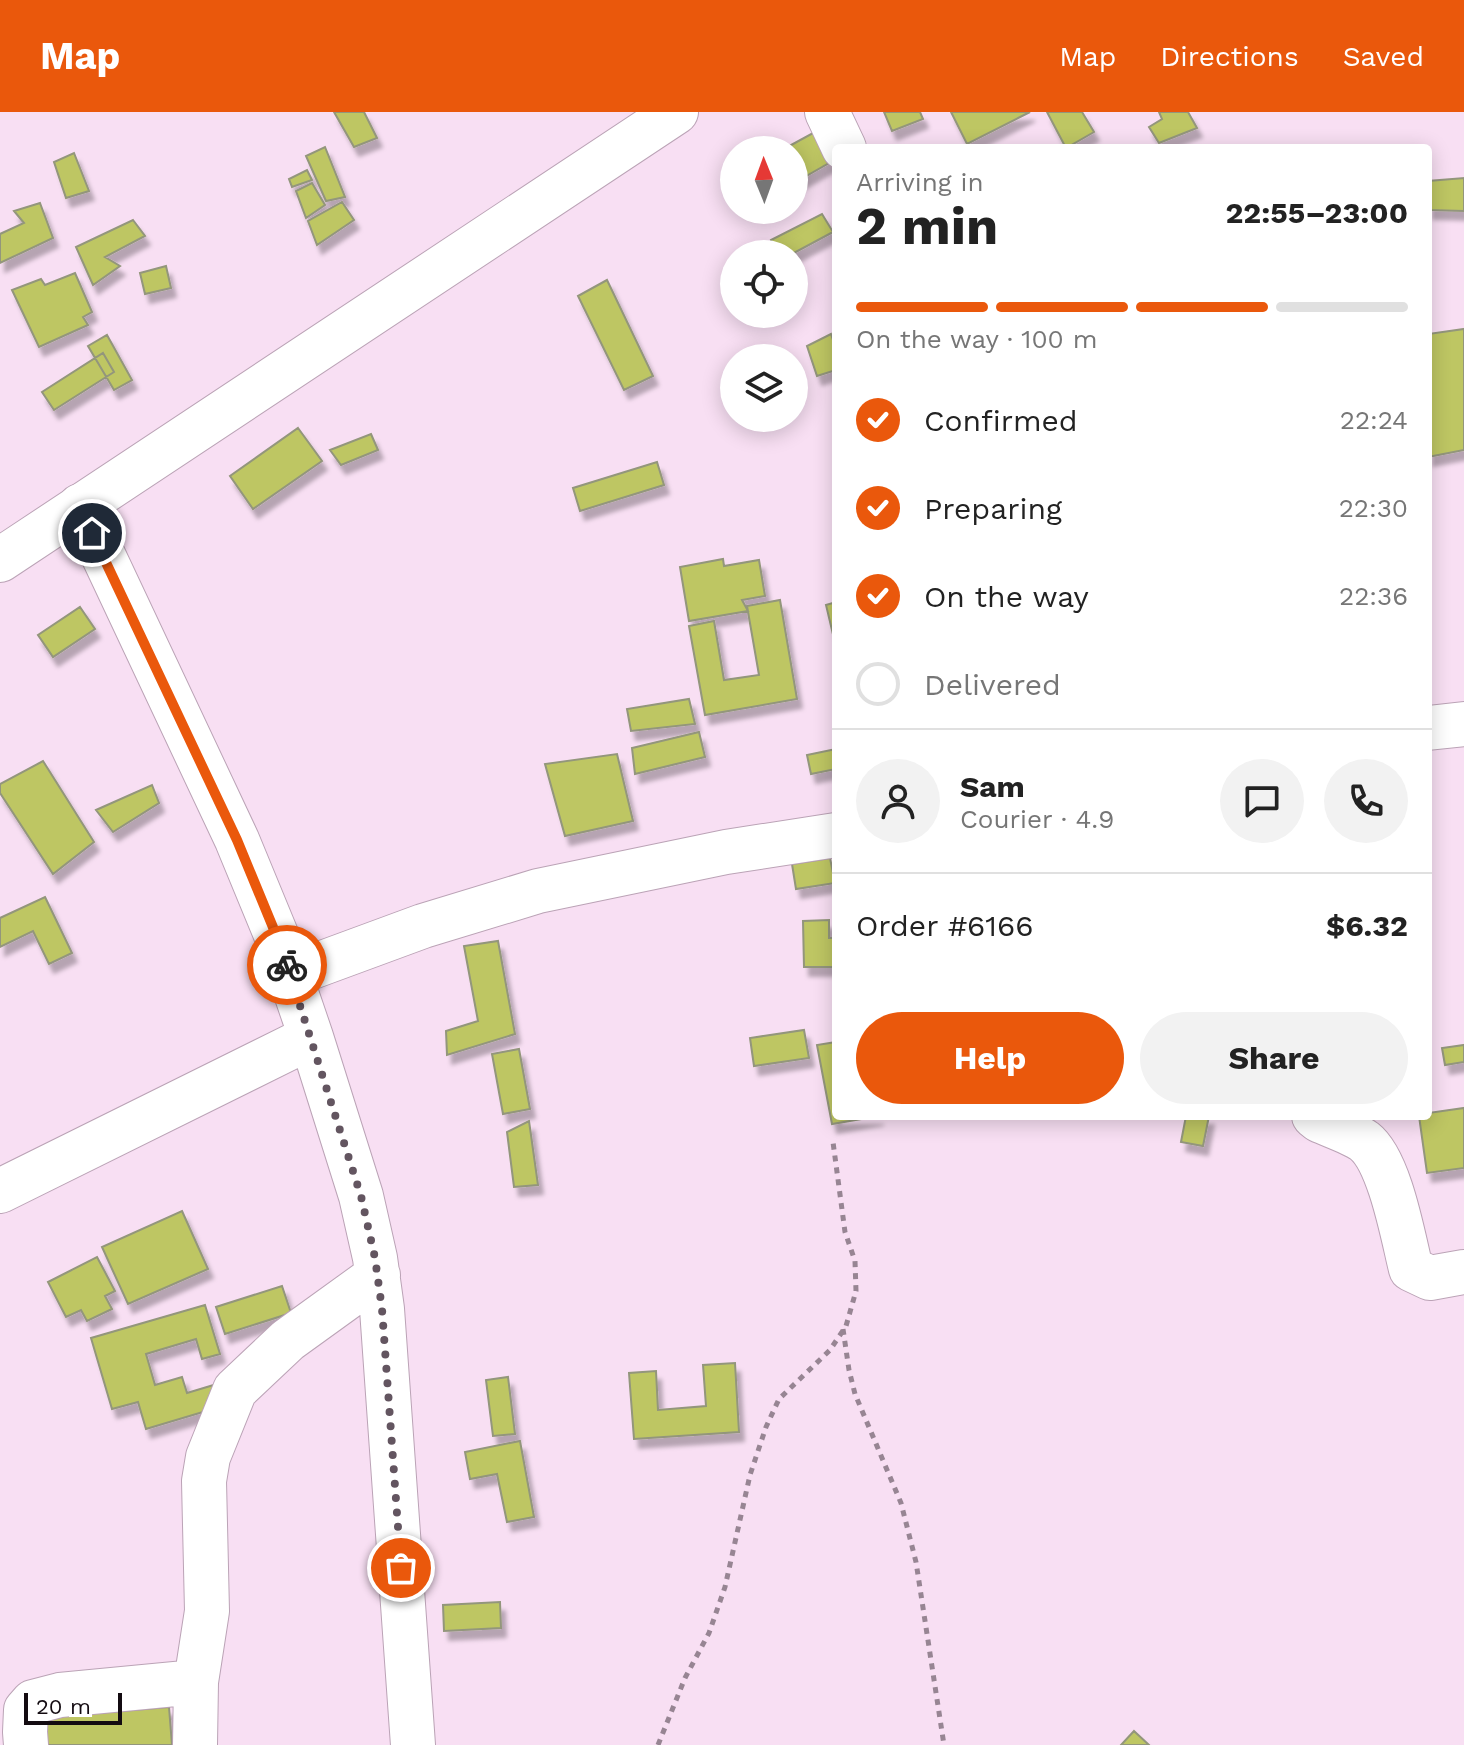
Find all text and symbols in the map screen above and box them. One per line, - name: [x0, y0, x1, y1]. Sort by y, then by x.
- text: Map: [40, 34, 120, 78]
- text: Map: [1059, 40, 1116, 73]
- text: Directions: [1160, 40, 1299, 73]
- text: Saved: [1343, 40, 1424, 73]
- north arrow: [720, 136, 808, 224]
- map controls: [720, 136, 808, 432]
- text: Arriving in: [856, 167, 984, 197]
- text: 22:55–23:00: [1225, 195, 1408, 230]
- text: 2 min: [856, 196, 998, 257]
- button: locate: [720, 240, 808, 328]
- text: On the way · 100 m: [856, 324, 1097, 354]
- button: layers: [720, 344, 808, 432]
- icon: check: [856, 398, 900, 442]
- text: Confirmed: [924, 403, 1078, 438]
- text: 22:24: [1340, 405, 1408, 435]
- icon: check: [856, 486, 900, 530]
- text: Preparing: [924, 491, 1062, 526]
- text: 22:30: [1339, 493, 1408, 523]
- pin: [58, 499, 126, 567]
- icon: home: [70, 511, 114, 555]
- icon: check: [856, 574, 900, 618]
- text: On the way: [924, 579, 1089, 614]
- text: 22:36: [1339, 581, 1408, 611]
- text: Delivered: [924, 667, 1061, 702]
- button: person: [856, 759, 940, 843]
- button: chat: [1220, 759, 1304, 843]
- button: phone: [1324, 759, 1408, 843]
- text: Sam: [960, 769, 1025, 804]
- text: Courier · 4.9: [960, 804, 1114, 834]
- text: Order #6166: [856, 908, 1034, 943]
- text: $6.32: [1326, 908, 1408, 943]
- courier: [247, 925, 327, 1005]
- icon: bike: [265, 943, 309, 987]
- button: Help: [856, 1012, 1124, 1104]
- button: Share: [1140, 1012, 1408, 1104]
- pin: [367, 1534, 435, 1602]
- icon: bag: [379, 1546, 423, 1590]
- scale bar: [24, 1689, 122, 1725]
- text: 20 m: [36, 1694, 91, 1719]

